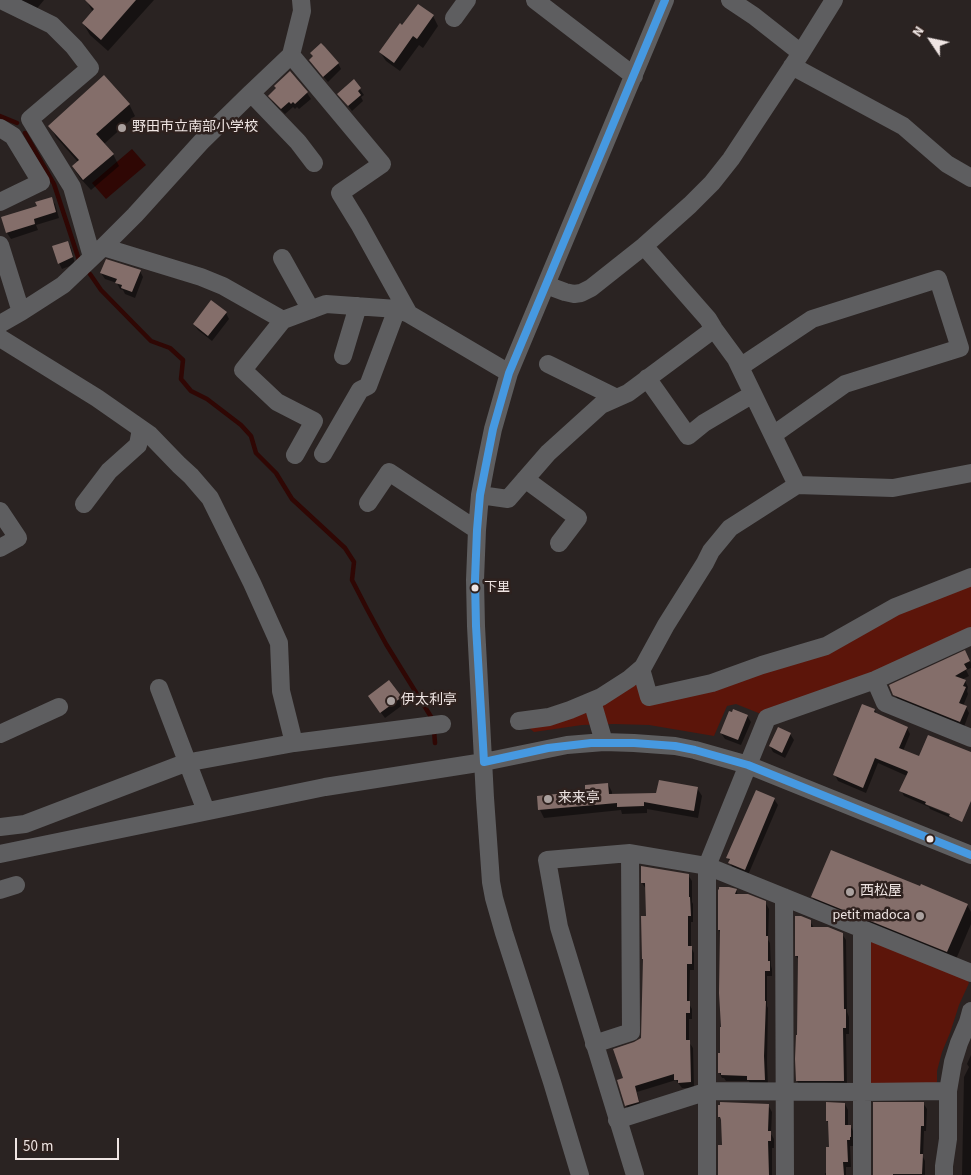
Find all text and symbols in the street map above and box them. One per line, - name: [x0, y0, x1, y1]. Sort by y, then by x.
- north arrow: [906, 15, 956, 65]
- text: N: [908, 22, 929, 41]
- place label: 野田市立南部小学校: [132, 120, 258, 136]
- marker: 野田市立南部小学校: [116, 122, 128, 134]
- place label: 下里: [484, 580, 510, 596]
- marker: 下里: [470, 583, 480, 593]
- place label: 伊太利亭: [401, 693, 457, 709]
- marker: 伊太利亭: [385, 695, 397, 707]
- place label: 来来亭: [558, 791, 600, 807]
- marker: 来来亭: [542, 793, 554, 805]
- unlabelled marker: [925, 834, 935, 844]
- place label: 西松屋: [860, 884, 902, 900]
- marker: 西松屋: [844, 886, 856, 898]
- place label: petit madoca: [832, 908, 910, 924]
- marker: petit madoca: [914, 910, 926, 922]
- scale bar: [18, 1128, 121, 1160]
- text: 50 m: [23, 1136, 53, 1157]

